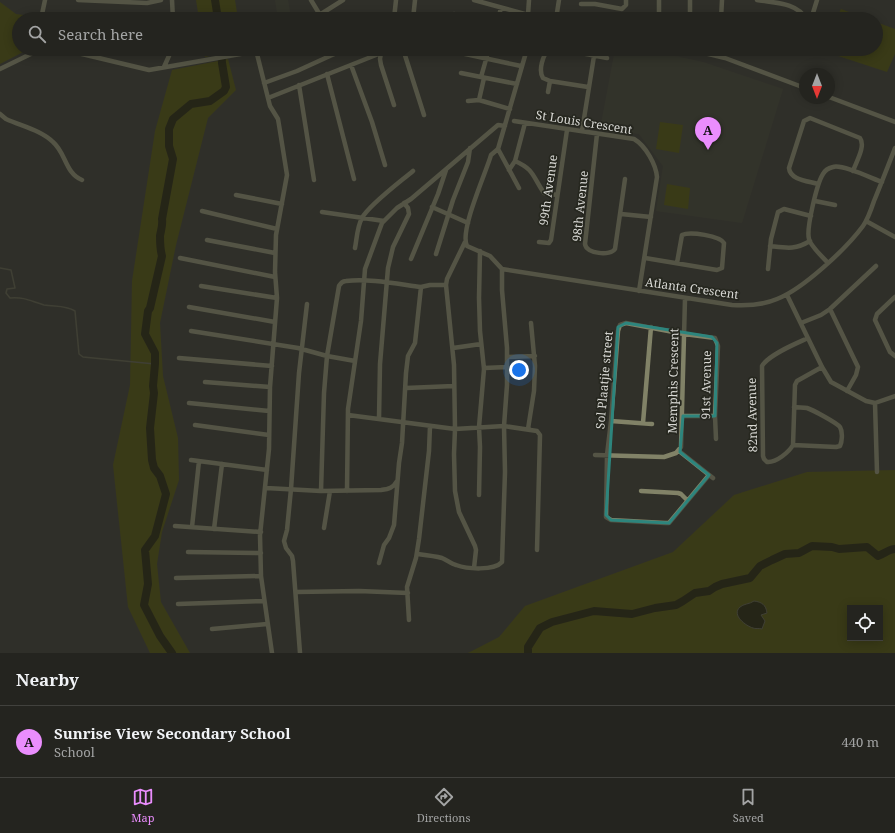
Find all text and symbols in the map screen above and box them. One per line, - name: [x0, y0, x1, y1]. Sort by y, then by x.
- search box: [12, 12, 883, 56]
- icon: search: [26, 23, 48, 45]
- text: Search here: [58, 24, 143, 44]
- north arrow: [799, 68, 835, 104]
- street label: St Louis Crescent: [535, 106, 633, 138]
- pin: A: [695, 117, 721, 150]
- street label: 99th Avenue: [535, 154, 561, 226]
- street label: 98th Avenue: [568, 170, 592, 242]
- street label: Atlanta Crescent: [644, 273, 740, 303]
- street label: Memphis Crescent: [664, 328, 682, 434]
- street label: Sol Plaatjie street: [591, 330, 617, 430]
- street label: 91st Avenue: [697, 350, 715, 420]
- your location: [509, 360, 529, 380]
- street label: 82nd Avenue: [743, 378, 761, 452]
- map controls: [847, 605, 883, 641]
- button: locate: [847, 605, 883, 641]
- text: Nearby: [16, 668, 79, 691]
- text: Sunrise View Secondary School: [54, 723, 290, 743]
- text: A: [24, 733, 34, 751]
- text: 440 m: [842, 733, 879, 751]
- text: School: [54, 743, 95, 761]
- tab: Map: [131, 786, 154, 825]
- tab: Directions: [417, 786, 470, 825]
- tab: Saved: [733, 786, 764, 825]

